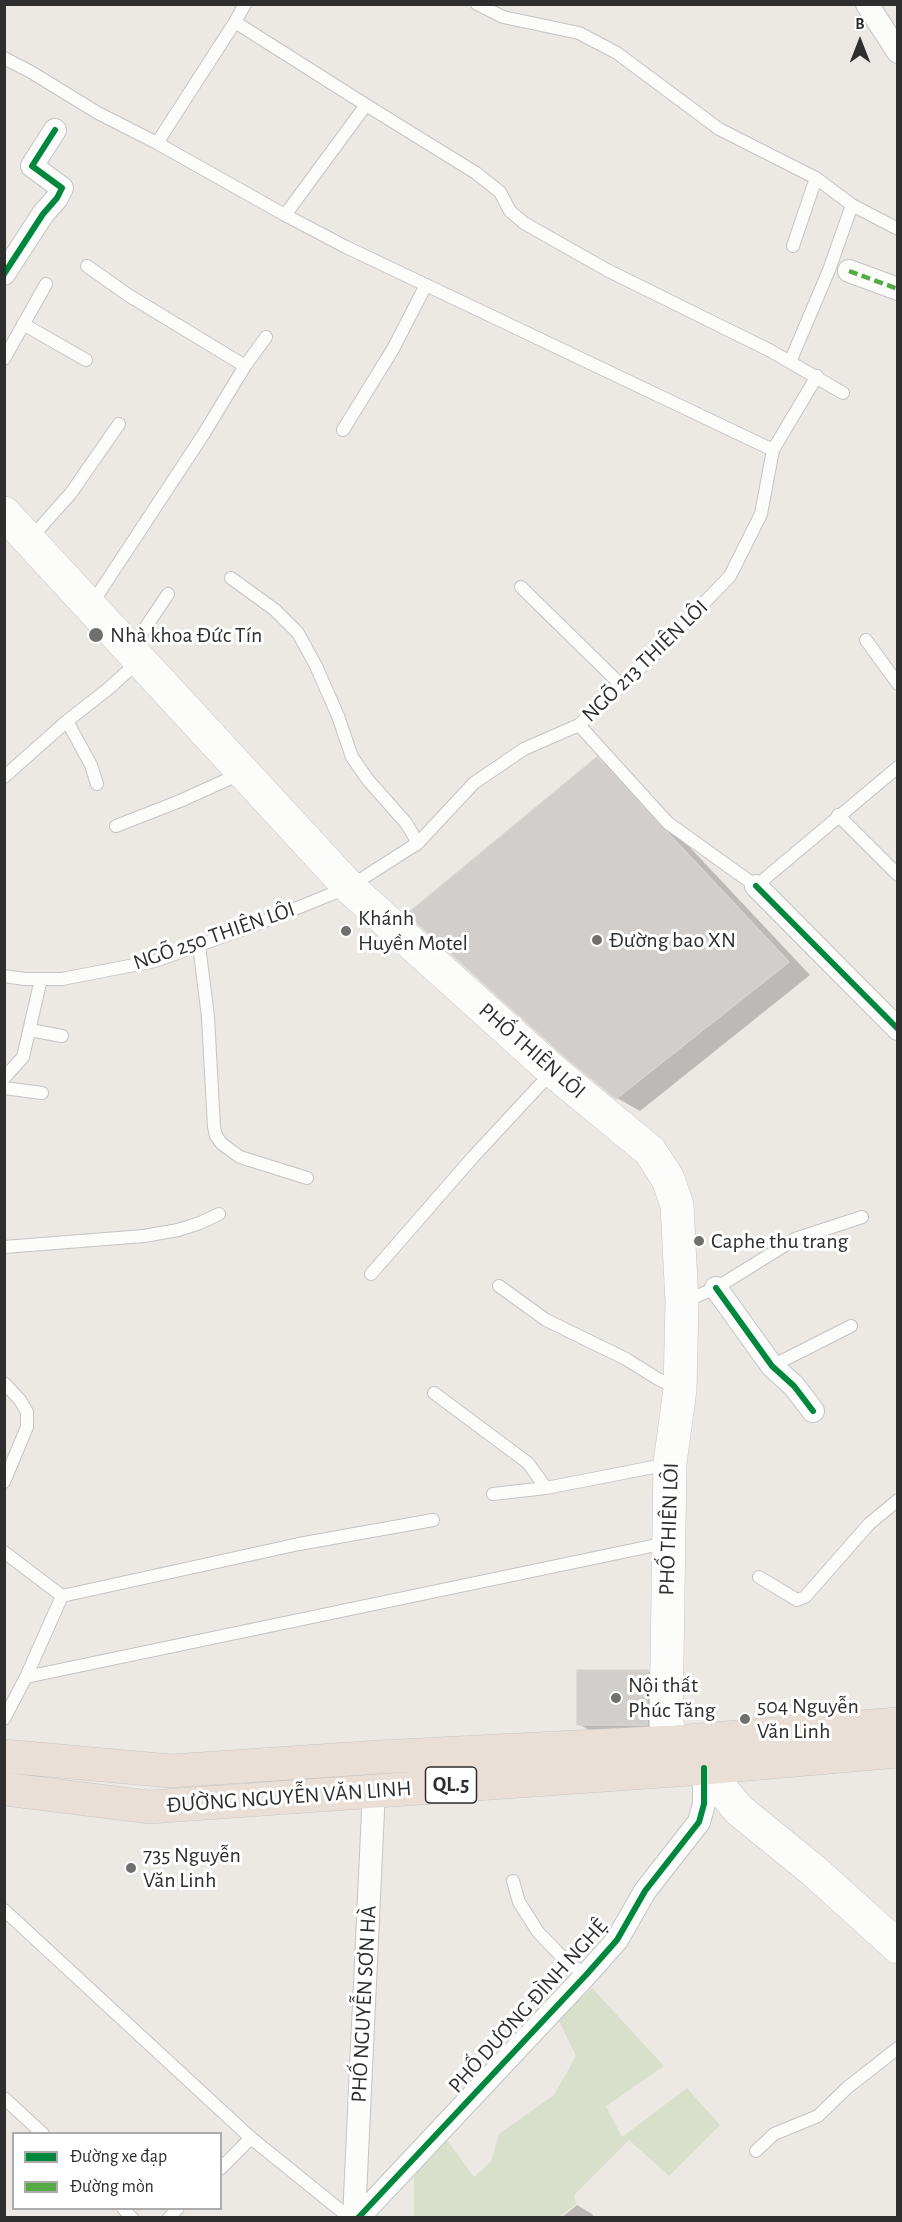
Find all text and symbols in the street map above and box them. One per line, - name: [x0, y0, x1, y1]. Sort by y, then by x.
- north arrow: [830, 12, 890, 72]
- text: B: [855, 16, 865, 32]
- street label: NGÕ 213 THIÊN LÔI: [577, 594, 713, 728]
- place label: Nhà khoa Đức Tín: [110, 622, 262, 648]
- marker: Nhà khoa Đức Tín: [87, 626, 105, 644]
- street label: NGÕ 250 THIÊN LÔI: [130, 896, 298, 976]
- place label: Khánh Huyền Motel: [358, 905, 468, 956]
- marker: Khánh Huyền Motel: [339, 924, 353, 938]
- place label: Đường bao XN: [609, 927, 736, 953]
- marker: Đường bao XN: [590, 933, 604, 947]
- street label: PHỐ THIÊN LÔI: [473, 997, 591, 1105]
- place label: Caphe thu trang: [711, 1228, 848, 1254]
- marker: Caphe thu trang: [692, 1234, 706, 1248]
- street label: PHỐ THIÊN LÔI: [653, 1462, 685, 1596]
- place label: Nội thất Phúc Tăng: [628, 1672, 716, 1724]
- marker: Nội thất Phúc Tăng: [609, 1691, 623, 1705]
- place label: 504 Nguyễn Văn Linh: [757, 1693, 859, 1744]
- marker: 504 Nguyễn Văn Linh: [738, 1712, 752, 1726]
- road number: QL.5: [426, 1767, 476, 1803]
- street label: ĐƯỜNG NGUYỄN VĂN LINH: [166, 1775, 412, 1819]
- place label: 735 Nguyễn Văn Linh: [143, 1842, 241, 1894]
- marker: 735 Nguyễn Văn Linh: [124, 1861, 138, 1875]
- street label: PHỐ NGUYỄN SƠN HÀ: [346, 1905, 382, 2103]
- street label: PHỐ DƯƠNG ĐÌNH NGHỆ: [443, 1913, 613, 2099]
- legend: [12, 2132, 222, 2210]
- text: Đường xe đạp: [70, 2148, 167, 2166]
- text: Đường mòn: [70, 2178, 154, 2196]

